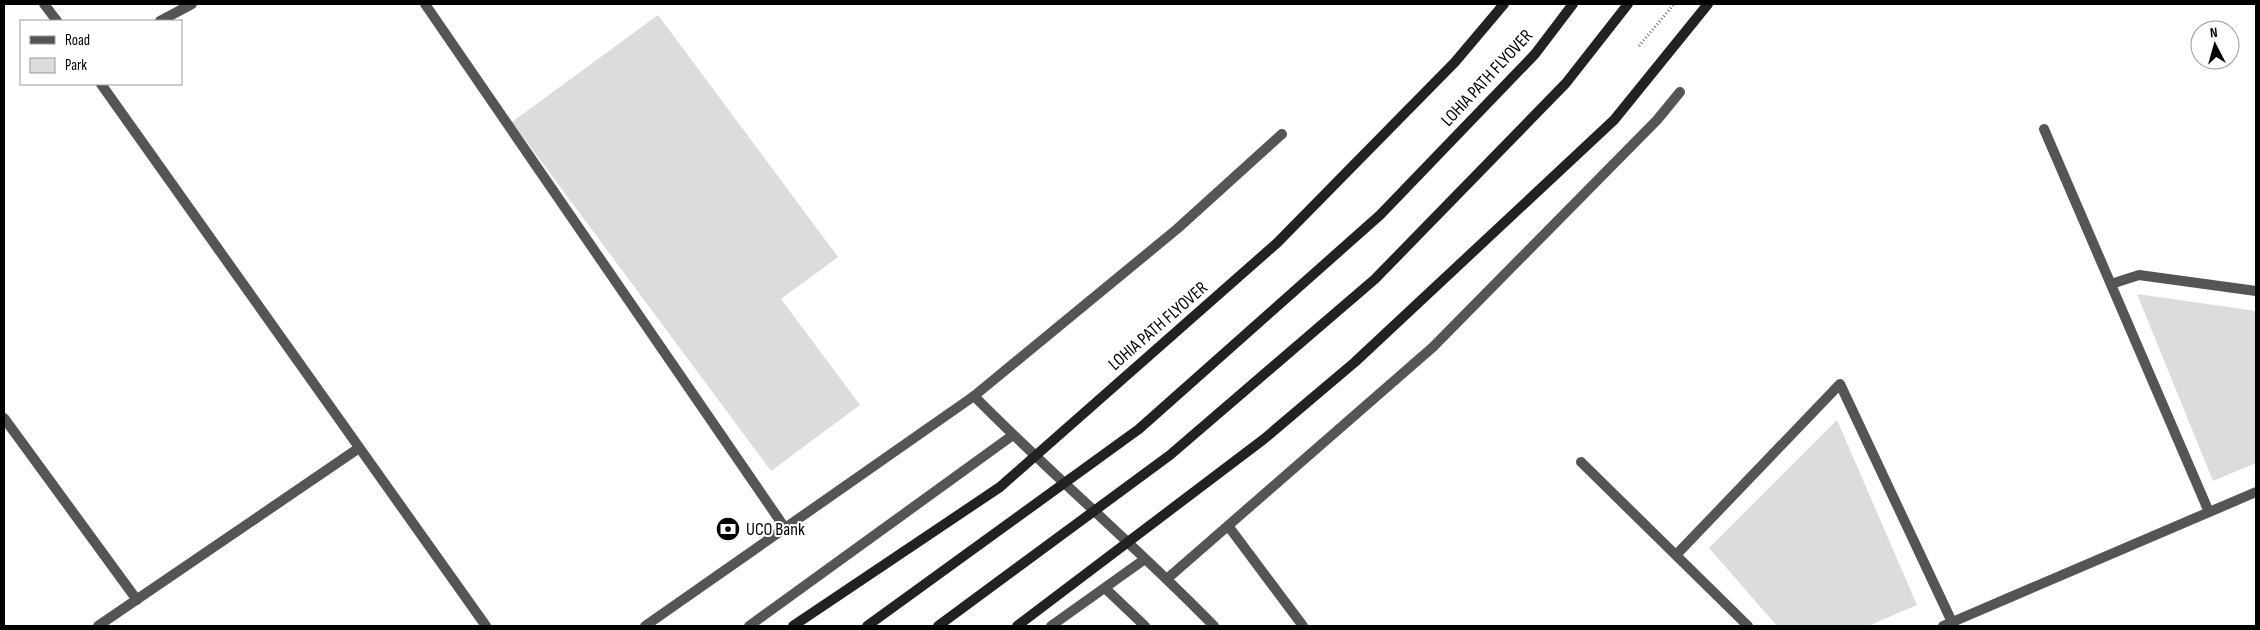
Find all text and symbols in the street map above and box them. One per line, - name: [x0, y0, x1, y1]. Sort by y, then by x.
- legend: [20, 20, 182, 85]
- north arrow: [2190, 20, 2240, 70]
- text: N: [2209, 24, 2218, 41]
- street label: LOHIA PATH FLYOVER: [1437, 25, 1537, 131]
- text: Road: [65, 31, 90, 50]
- text: Park: [65, 56, 87, 75]
- street label: LOHIA PATH FLYOVER: [1104, 277, 1212, 375]
- bank icon: UCO Bank: [715, 516, 741, 542]
- place label: UCO Bank: [746, 519, 805, 540]

